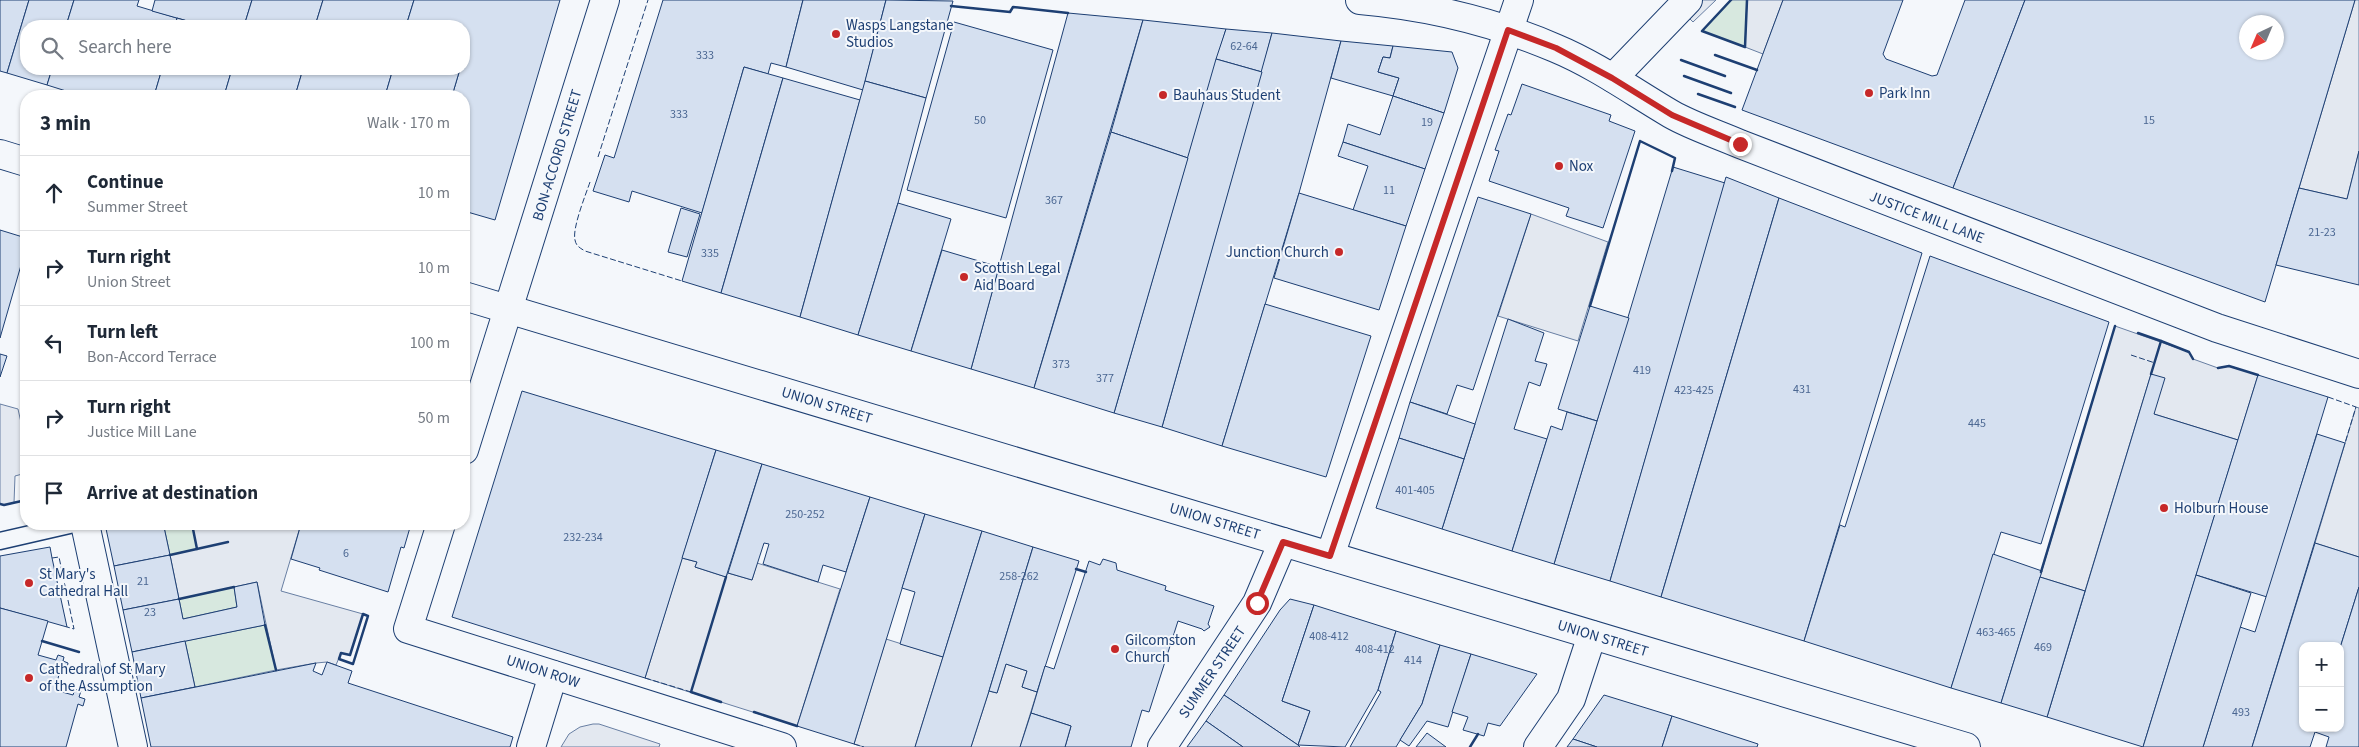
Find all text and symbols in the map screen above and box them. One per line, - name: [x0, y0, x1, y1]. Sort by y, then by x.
- place label: Wasps Langstane Studios: [846, 15, 954, 53]
- north arrow: [2239, 15, 2284, 60]
- search box: [20, 20, 470, 75]
- marker: Wasps Langstane Studios: [830, 28, 842, 40]
- icon: search: [38, 34, 66, 62]
- text: Search here: [78, 34, 172, 61]
- house number: 62-64: [1230, 38, 1258, 55]
- house number: 333: [696, 47, 714, 64]
- place label: Park Inn: [1879, 83, 1930, 104]
- place label: Bauhaus Student: [1173, 85, 1281, 106]
- street label: BON-ACCORD STREET: [528, 87, 587, 223]
- marker: Park Inn: [1863, 87, 1875, 99]
- marker: Bauhaus Student: [1157, 89, 1169, 101]
- house number: 333: [670, 106, 688, 123]
- text: 3 min: [40, 108, 91, 138]
- text: Walk · 170 m: [367, 112, 450, 134]
- house number: 50: [974, 112, 986, 129]
- house number: 15: [2143, 112, 2155, 129]
- house number: 19: [1421, 114, 1433, 131]
- route end: [1729, 133, 1752, 156]
- place label: Nox: [1569, 156, 1594, 177]
- marker: Nox: [1553, 160, 1565, 172]
- text: Continue: [87, 169, 164, 196]
- icon: ahead: [40, 179, 68, 207]
- text: 10 m: [418, 182, 450, 204]
- house number: 11: [1383, 182, 1395, 199]
- street label: JUSTICE MILL LANE: [1866, 186, 1987, 249]
- house number: 367: [1045, 192, 1063, 209]
- text: Summer Street: [87, 196, 188, 218]
- house number: 21-23: [2308, 224, 2336, 241]
- place label: Junction Church: [1226, 242, 1329, 263]
- text: Turn right: [87, 244, 171, 271]
- house number: 335: [701, 245, 719, 262]
- marker: Junction Church: [1333, 246, 1345, 258]
- icon: right: [40, 254, 68, 282]
- text: 10 m: [418, 257, 450, 279]
- place label: Scottish Legal Aid Board: [974, 258, 1061, 296]
- text: Union Street: [87, 271, 171, 293]
- marker: Scottish Legal Aid Board: [958, 271, 970, 283]
- text: Turn left: [87, 319, 158, 346]
- icon: left: [40, 329, 68, 357]
- text: 100 m: [410, 332, 450, 354]
- text: Bon-Accord Terrace: [87, 346, 217, 368]
- house number: 373: [1052, 356, 1070, 373]
- house number: 419: [1633, 362, 1651, 379]
- house number: 377: [1096, 370, 1114, 387]
- house number: 431: [1793, 381, 1811, 398]
- street label: UNION STREET: [779, 382, 875, 429]
- house number: 423-425: [1674, 382, 1714, 399]
- text: Turn right: [87, 394, 171, 421]
- icon: right: [40, 404, 68, 432]
- text: 50 m: [418, 407, 450, 429]
- house number: 445: [1968, 415, 1986, 432]
- text: Justice Mill Lane: [87, 421, 197, 443]
- icon: arrive: [40, 479, 68, 507]
- text: Arrive at destination: [87, 480, 258, 507]
- house number: 401-405: [1395, 482, 1435, 499]
- street label: UNION STREET: [1167, 498, 1263, 545]
- place label: Holburn House: [2174, 498, 2268, 519]
- marker: Holburn House: [2158, 502, 2170, 514]
- house number: 250-252: [785, 506, 825, 523]
- house number: 232-234: [563, 529, 603, 546]
- house number: 6: [343, 545, 349, 562]
- place label: St Mary's Cathedral Hall: [39, 564, 128, 602]
- house number: 258-262: [999, 568, 1039, 585]
- house number: 21: [137, 573, 149, 590]
- marker: St Mary's Cathedral Hall: [23, 577, 35, 589]
- route start: [1246, 592, 1269, 615]
- house number: 23: [144, 604, 156, 621]
- street label: UNION STREET: [1555, 615, 1651, 662]
- street label: SUMMER STREET: [1174, 622, 1251, 723]
- house number: 463-465: [1976, 624, 2016, 641]
- house number: 408-412: [1309, 628, 1349, 645]
- place label: Gilcomston Church: [1125, 630, 1196, 668]
- house number: 469: [2034, 639, 2052, 656]
- house number: 408-412: [1355, 641, 1395, 658]
- map controls: [2299, 642, 2344, 732]
- button: +: [2299, 642, 2344, 687]
- marker: Gilcomston Church: [1109, 643, 1121, 655]
- street label: UNION ROW: [503, 650, 583, 693]
- house number: 414: [1404, 652, 1422, 669]
- place label: Cathedral of St Mary of the Assumption: [39, 659, 165, 697]
- marker: Cathedral of St Mary of the Assumption: [23, 672, 35, 684]
- button: −: [2299, 687, 2344, 732]
- house number: 493: [2232, 704, 2250, 721]

